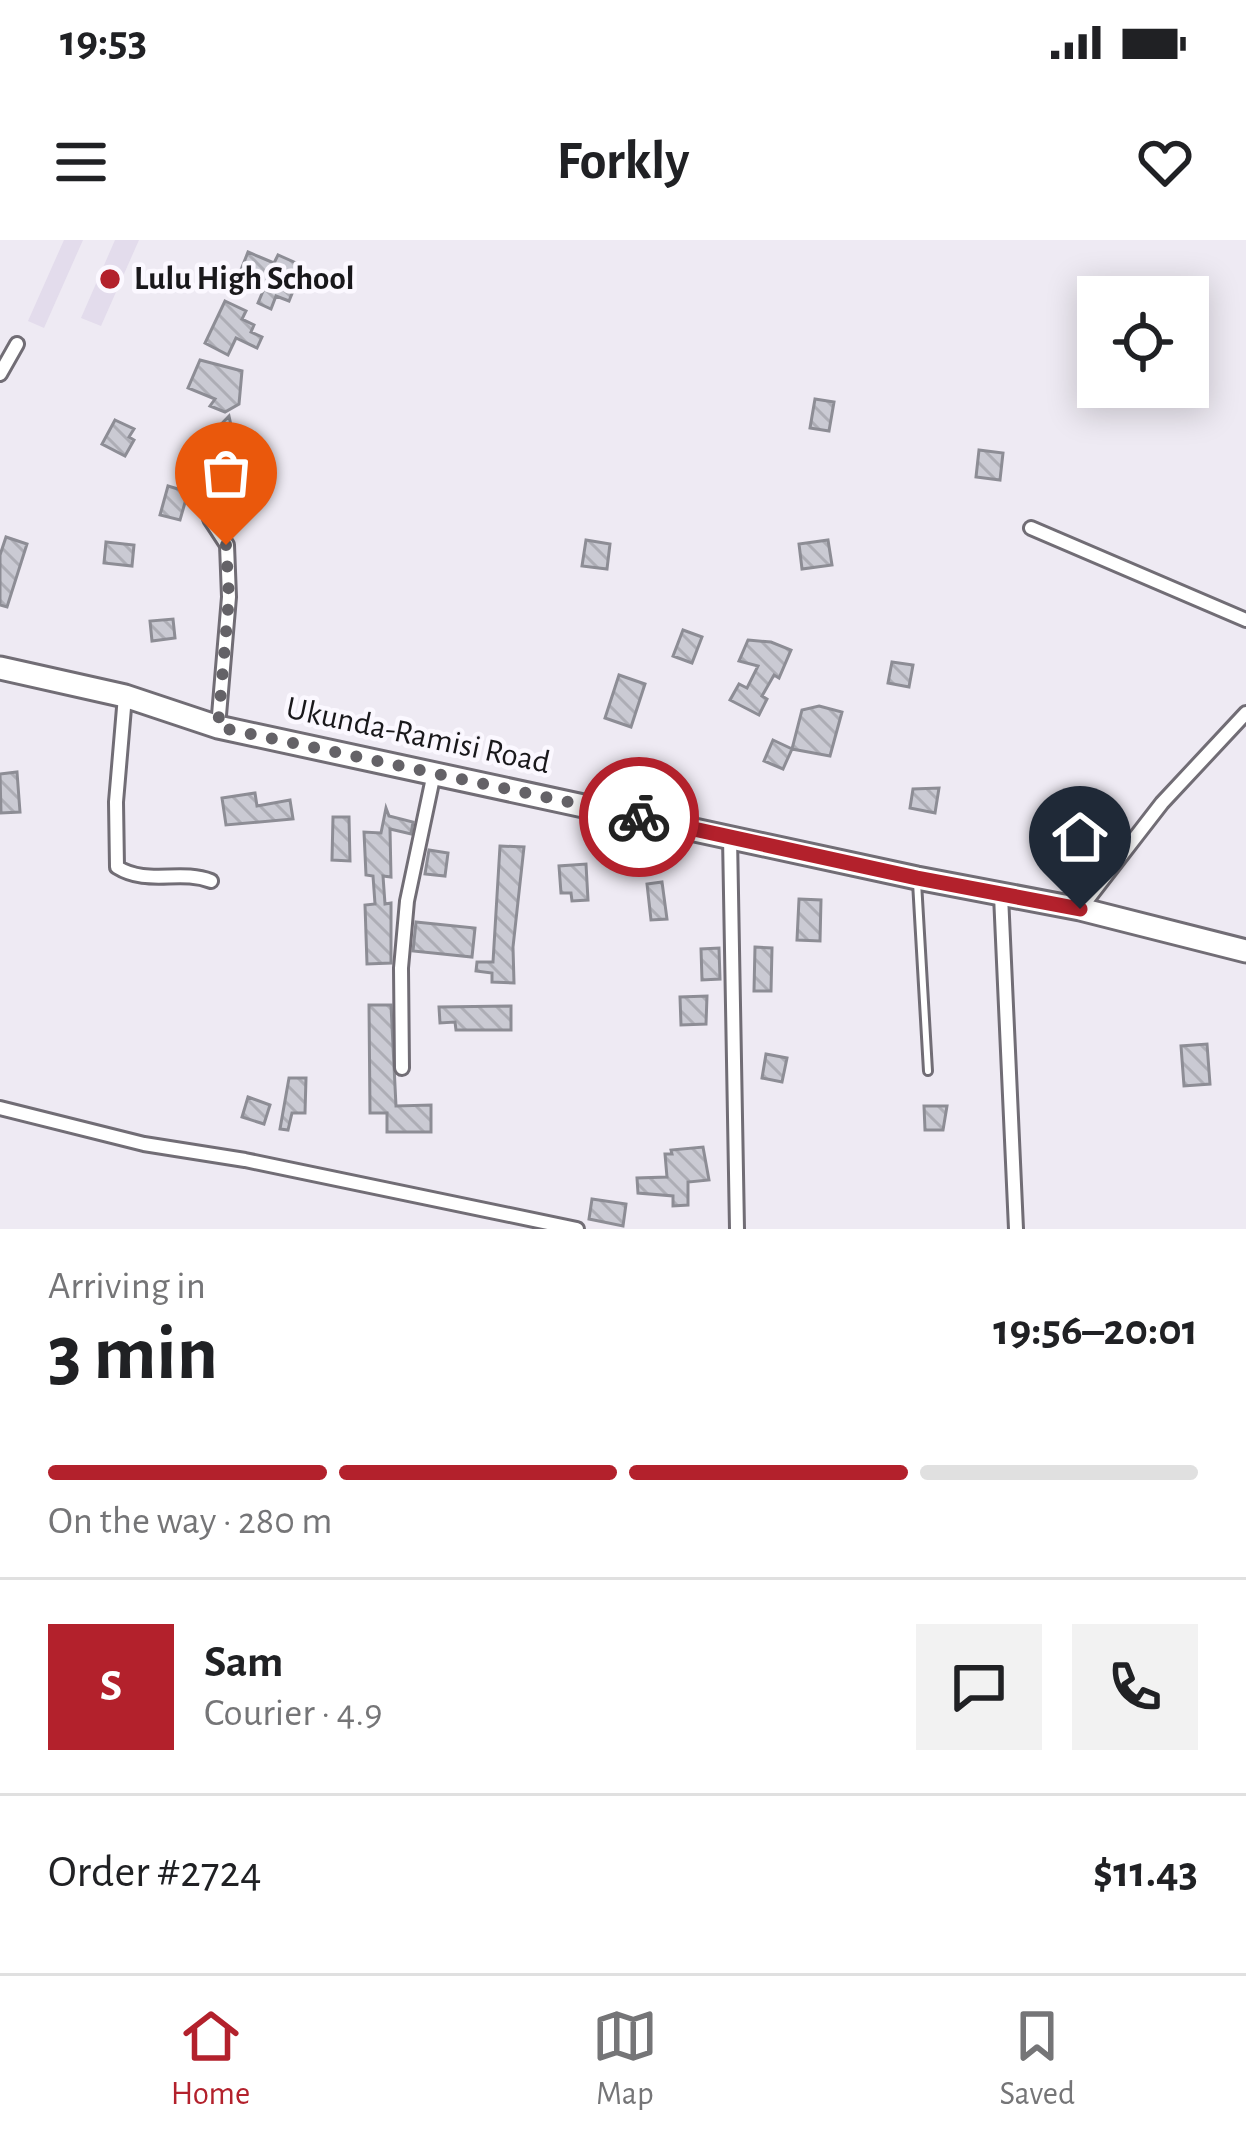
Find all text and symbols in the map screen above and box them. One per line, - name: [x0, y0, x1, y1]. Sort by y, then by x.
- text: 19:53: [60, 19, 147, 64]
- icon: menu: [48, 129, 114, 195]
- icon: heart: [1132, 129, 1198, 195]
- text: Forkly: [557, 135, 689, 189]
- place label: Lulu High School: [134, 263, 354, 296]
- marker: Lulu High School: [97, 266, 123, 292]
- map controls: [1077, 276, 1209, 408]
- button: locate: [1077, 276, 1209, 408]
- pin: [175, 422, 277, 545]
- icon: bag: [193, 440, 259, 506]
- street label: Ukunda-Ramisi Road: [283, 692, 553, 780]
- courier: [579, 757, 699, 877]
- icon: bike: [606, 784, 672, 850]
- pin: [1029, 786, 1131, 909]
- icon: home: [1047, 804, 1113, 870]
- text: Arriving in: [48, 1267, 206, 1306]
- text: 19:56–20:01: [993, 1308, 1198, 1353]
- text: 3 min: [48, 1316, 218, 1394]
- text: On the way · 280 m: [48, 1502, 333, 1541]
- button: chat: [916, 1624, 1042, 1750]
- button: phone: [1072, 1624, 1198, 1750]
- text: Sam: [204, 1640, 283, 1685]
- text: S: [100, 1664, 122, 1709]
- text: Courier · 4.9: [204, 1694, 383, 1733]
- text: Order #2724: [48, 1850, 262, 1895]
- text: $11.43: [1093, 1850, 1198, 1895]
- tab: Home: [171, 2003, 250, 2115]
- tab: Map: [592, 2003, 658, 2115]
- tab: Saved: [1000, 2003, 1075, 2115]

